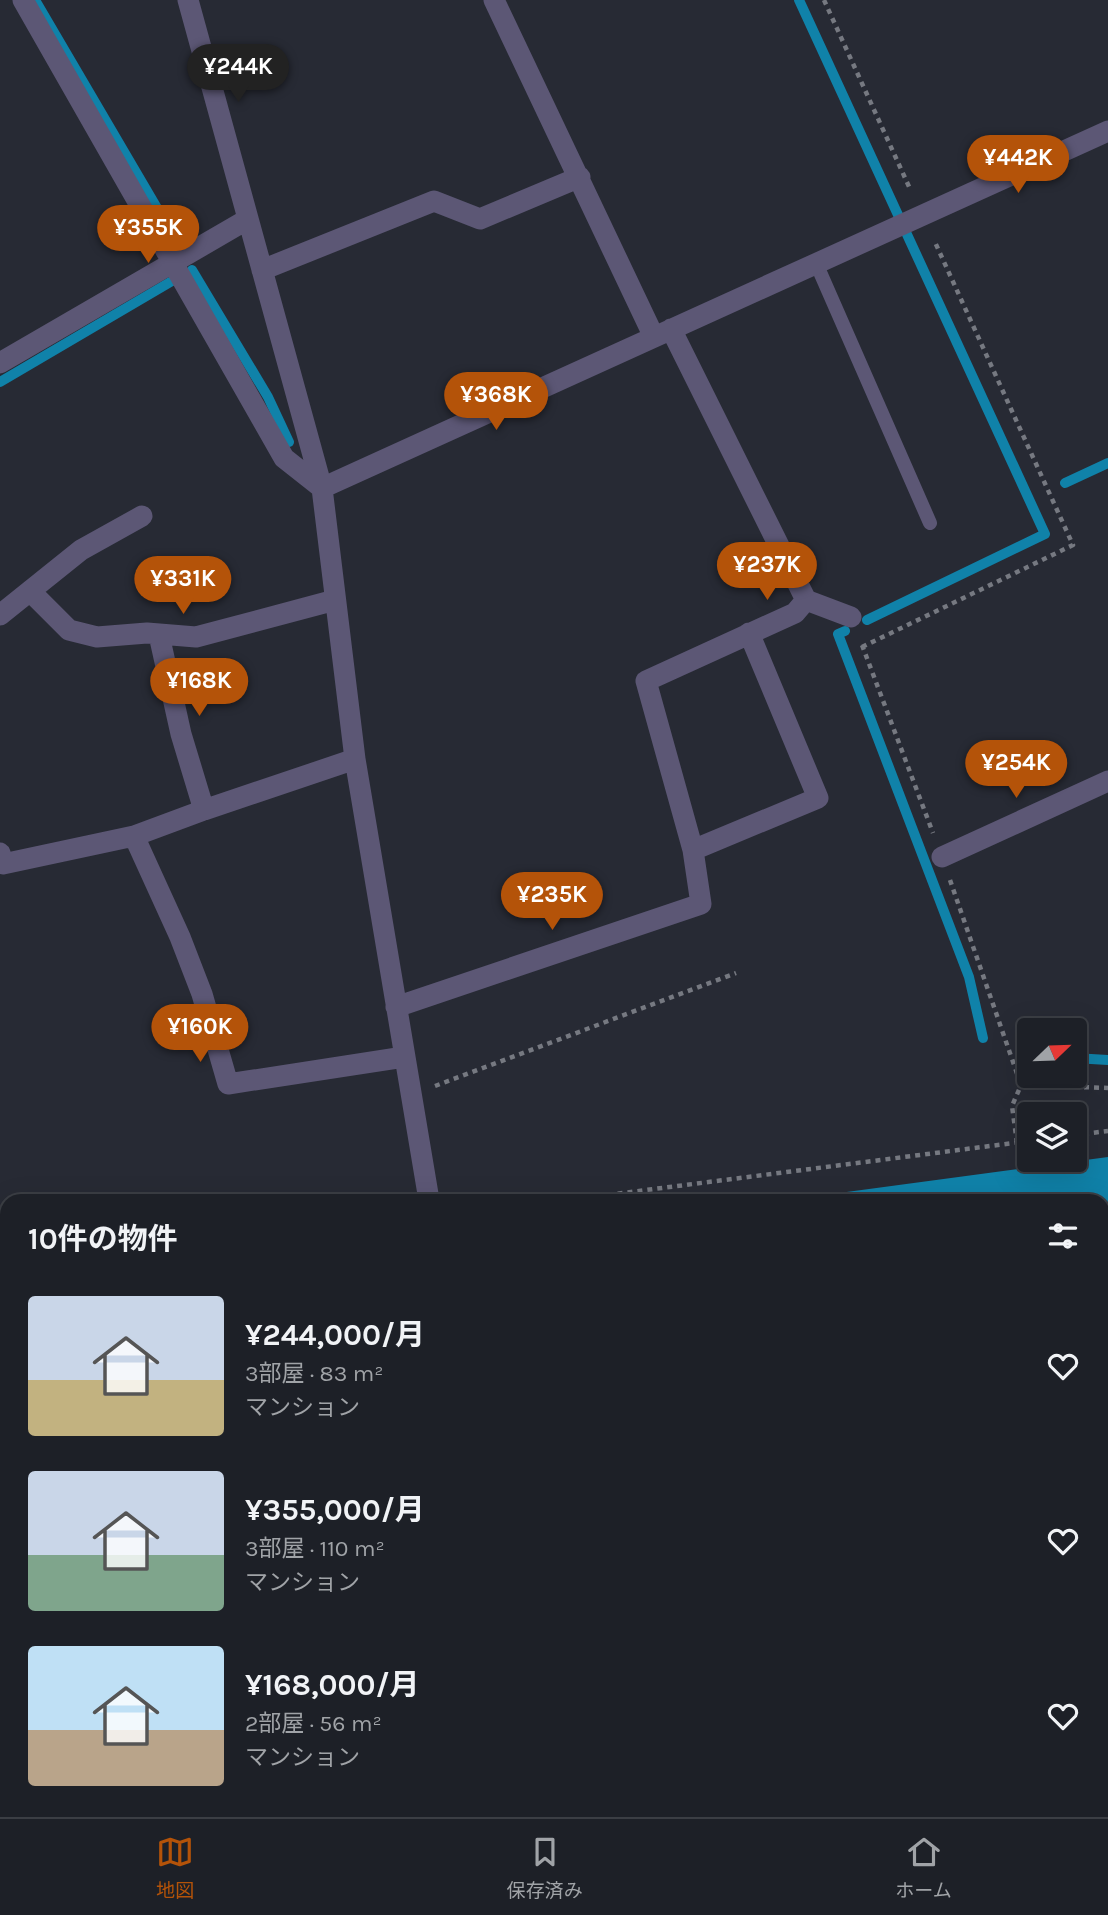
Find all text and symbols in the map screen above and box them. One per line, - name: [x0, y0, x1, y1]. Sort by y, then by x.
- pin: ¥244K: [189, 44, 287, 104]
- text: ¥244K: [203, 53, 273, 80]
- pin: ¥442K: [969, 136, 1067, 195]
- text: ¥442K: [983, 144, 1053, 171]
- pin: ¥355K: [99, 205, 197, 265]
- text: ¥355K: [113, 214, 183, 241]
- pin: ¥368K: [447, 372, 545, 432]
- text: ¥368K: [460, 381, 532, 408]
- pin: ¥237K: [718, 542, 816, 602]
- text: ¥237K: [733, 551, 801, 578]
- pin: ¥331K: [134, 556, 232, 616]
- text: ¥331K: [150, 565, 216, 592]
- pin: ¥168K: [150, 658, 248, 718]
- text: ¥168K: [166, 667, 232, 694]
- pin: ¥254K: [967, 740, 1065, 800]
- text: ¥254K: [981, 749, 1051, 776]
- pin: ¥235K: [503, 872, 601, 932]
- text: ¥235K: [517, 881, 587, 908]
- pin: ¥160K: [151, 1004, 249, 1064]
- text: ¥160K: [167, 1013, 233, 1040]
- north arrow: [1017, 1018, 1087, 1088]
- map controls: [1017, 1018, 1087, 1172]
- button: layers: [1017, 1102, 1087, 1172]
- icon: filters: [1044, 1217, 1082, 1255]
- text: 10件の物件: [28, 1221, 178, 1257]
- text: ¥244,000/月: [245, 1317, 425, 1353]
- icon: home: [84, 1324, 168, 1408]
- icon: heart: [1044, 1347, 1082, 1385]
- text: 3部屋 · 83 m²: [245, 1360, 384, 1387]
- text: マンション: [245, 1394, 360, 1421]
- text: ¥355,000/月: [245, 1492, 425, 1528]
- icon: home: [84, 1499, 168, 1583]
- icon: heart: [1044, 1522, 1082, 1560]
- text: 3部屋 · 110 m²: [245, 1535, 385, 1562]
- text: マンション: [245, 1569, 360, 1596]
- text: ¥168,000/月: [245, 1667, 420, 1703]
- icon: home: [84, 1674, 168, 1758]
- icon: heart: [1044, 1697, 1082, 1735]
- text: 2部屋 · 56 m²: [245, 1710, 382, 1737]
- text: マンション: [245, 1744, 360, 1771]
- tab: 地図: [156, 1833, 194, 1902]
- tab: 保存済み: [507, 1833, 583, 1902]
- tab: ホーム: [895, 1833, 952, 1902]

